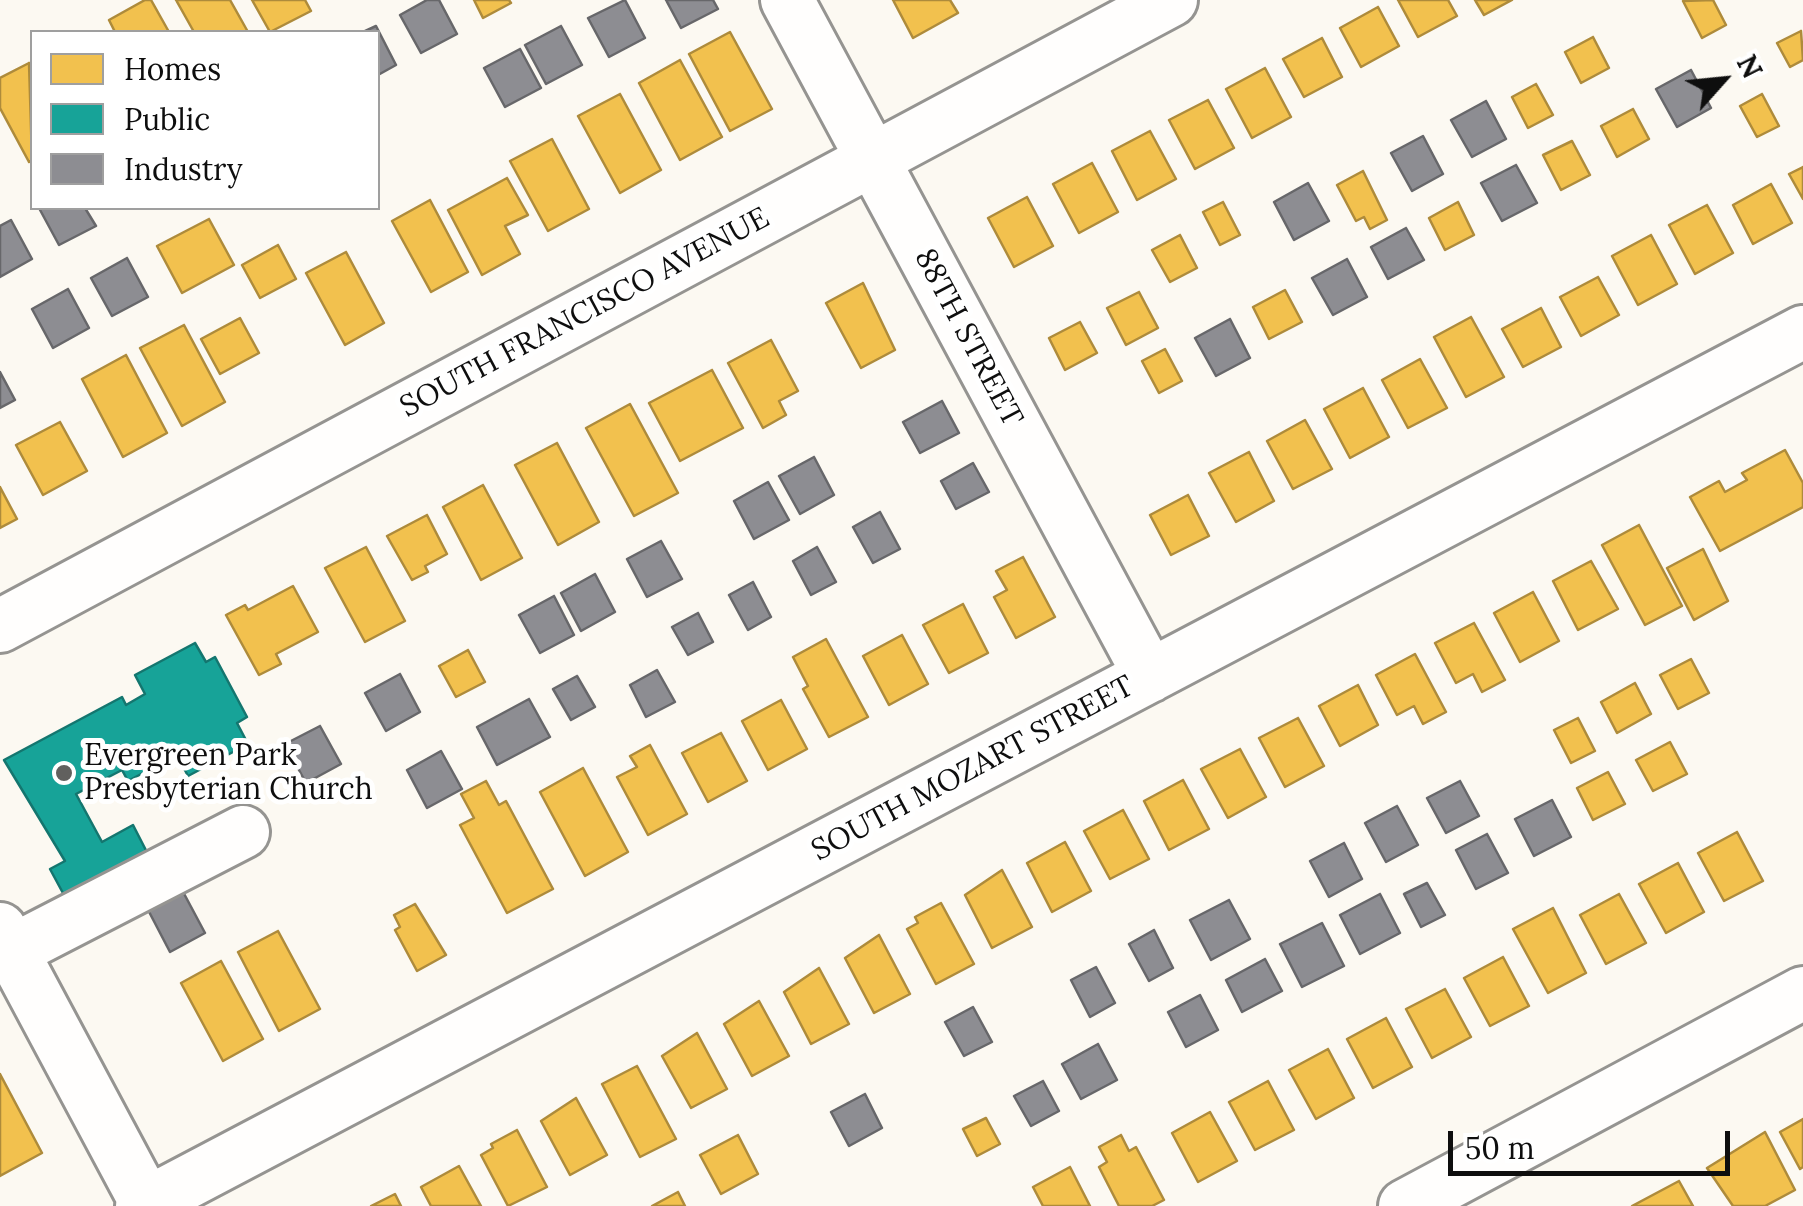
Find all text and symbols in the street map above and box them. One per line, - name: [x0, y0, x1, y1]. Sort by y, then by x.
- legend: [30, 30, 380, 210]
- north arrow: [1673, 30, 1773, 130]
- text: N: [1729, 49, 1771, 84]
- text: Homes: [124, 50, 221, 88]
- text: Public: [124, 100, 210, 138]
- text: Industry: [124, 150, 243, 188]
- street label: SOUTH FRANCISCO AVENUE: [394, 200, 776, 426]
- street label: 88TH STREET: [906, 243, 1030, 433]
- street label: SOUTH MOZART STREET: [806, 669, 1140, 869]
- place label: Evergreen Park Presbyterian Church: [84, 738, 373, 808]
- marker: Evergreen Park Presbyterian Church: [53, 762, 75, 784]
- scale bar: [1453, 1111, 1736, 1173]
- text: 50 m: [1465, 1129, 1535, 1167]

